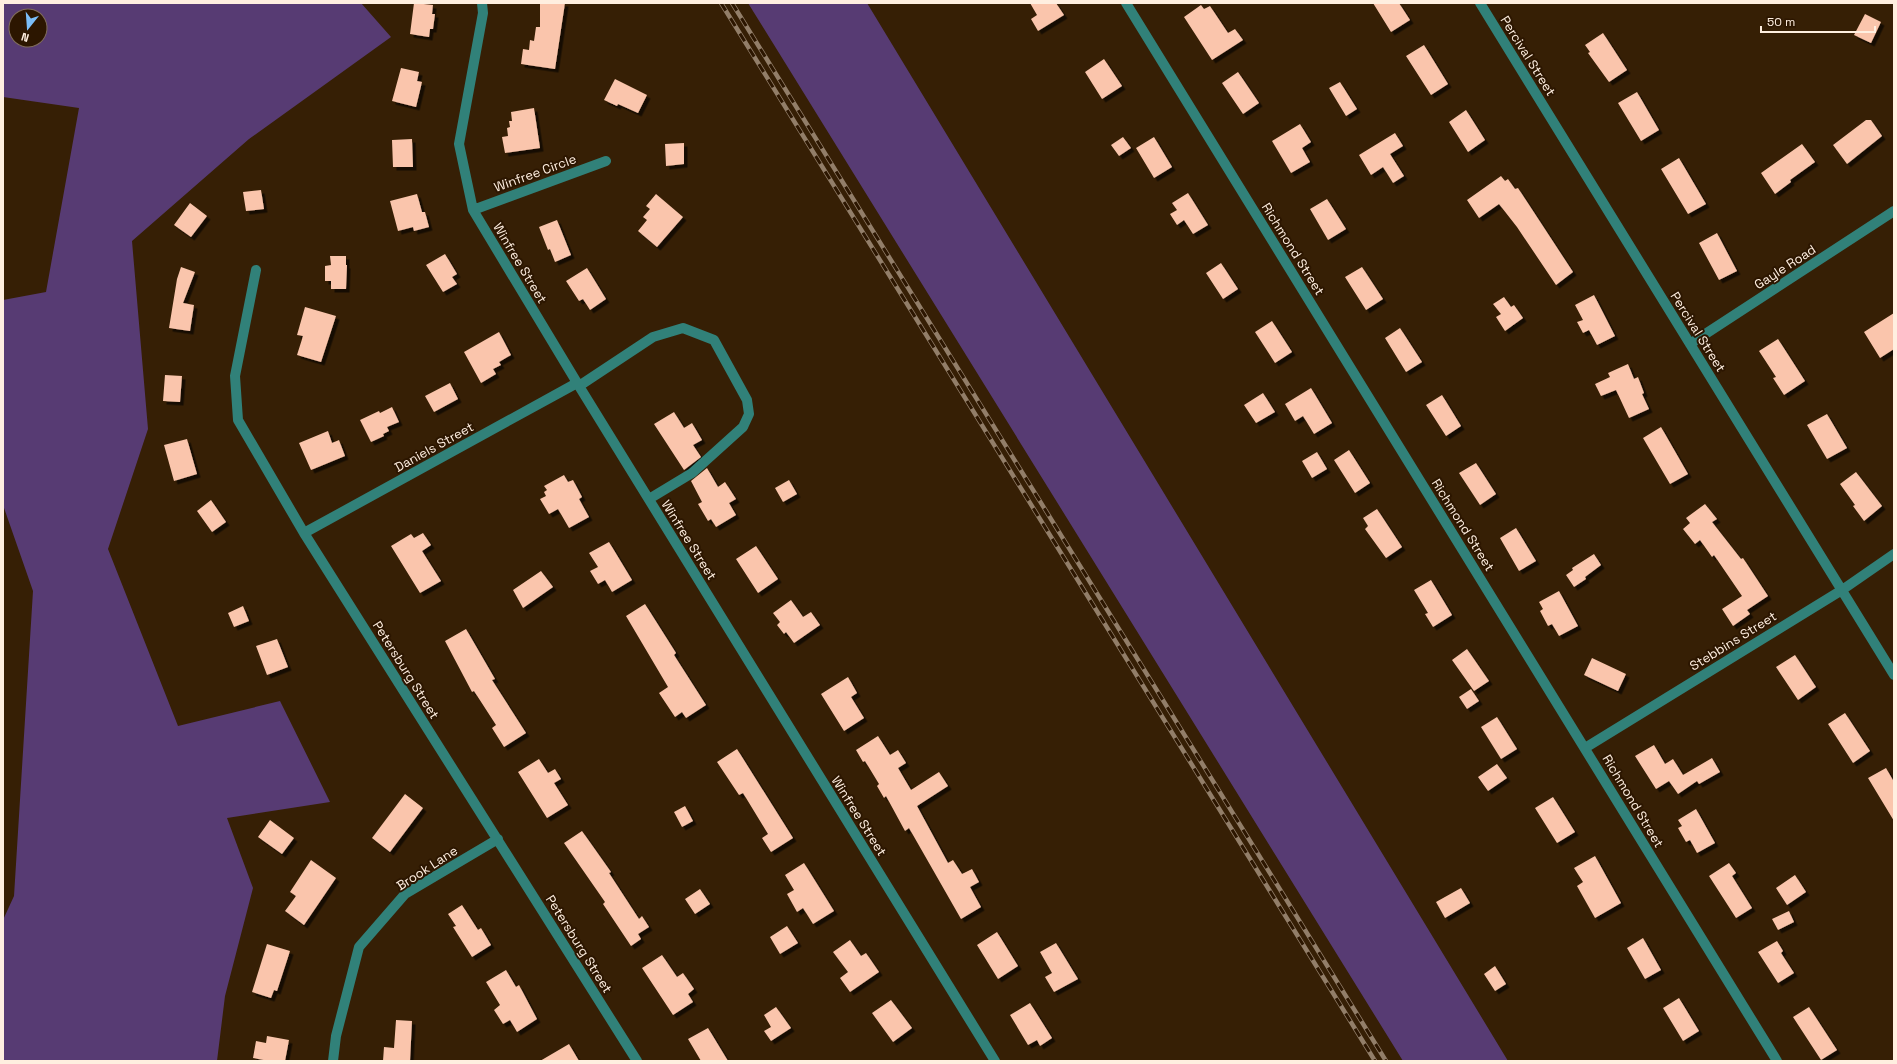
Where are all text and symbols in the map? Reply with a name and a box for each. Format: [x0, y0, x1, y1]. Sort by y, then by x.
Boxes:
north arrow [8, 8, 48, 48]
scale bar [1761, 8, 1875, 34]
street label: Percival Street [1497, 13, 1559, 99]
text: 50 m [1767, 14, 1795, 30]
text: N [20, 30, 31, 45]
street label: Winfree Circle [492, 150, 578, 196]
street label: Richmond Street [1258, 200, 1328, 298]
street label: Winfree Street [489, 220, 551, 306]
street label: Gayle Road [1751, 241, 1819, 293]
street label: Percival Street [1667, 289, 1729, 375]
street label: Daniels Street [391, 418, 477, 476]
street label: Richmond Street [1428, 476, 1498, 574]
street label: Winfree Street [658, 497, 720, 583]
street label: Stebbins Street [1686, 607, 1780, 675]
street label: Petersburg Street [369, 618, 443, 722]
street label: Richmond Street [1598, 751, 1668, 851]
street label: Winfree Street [828, 773, 890, 859]
street label: Brook Lane [393, 842, 461, 894]
street label: Petersburg Street [542, 892, 616, 996]

